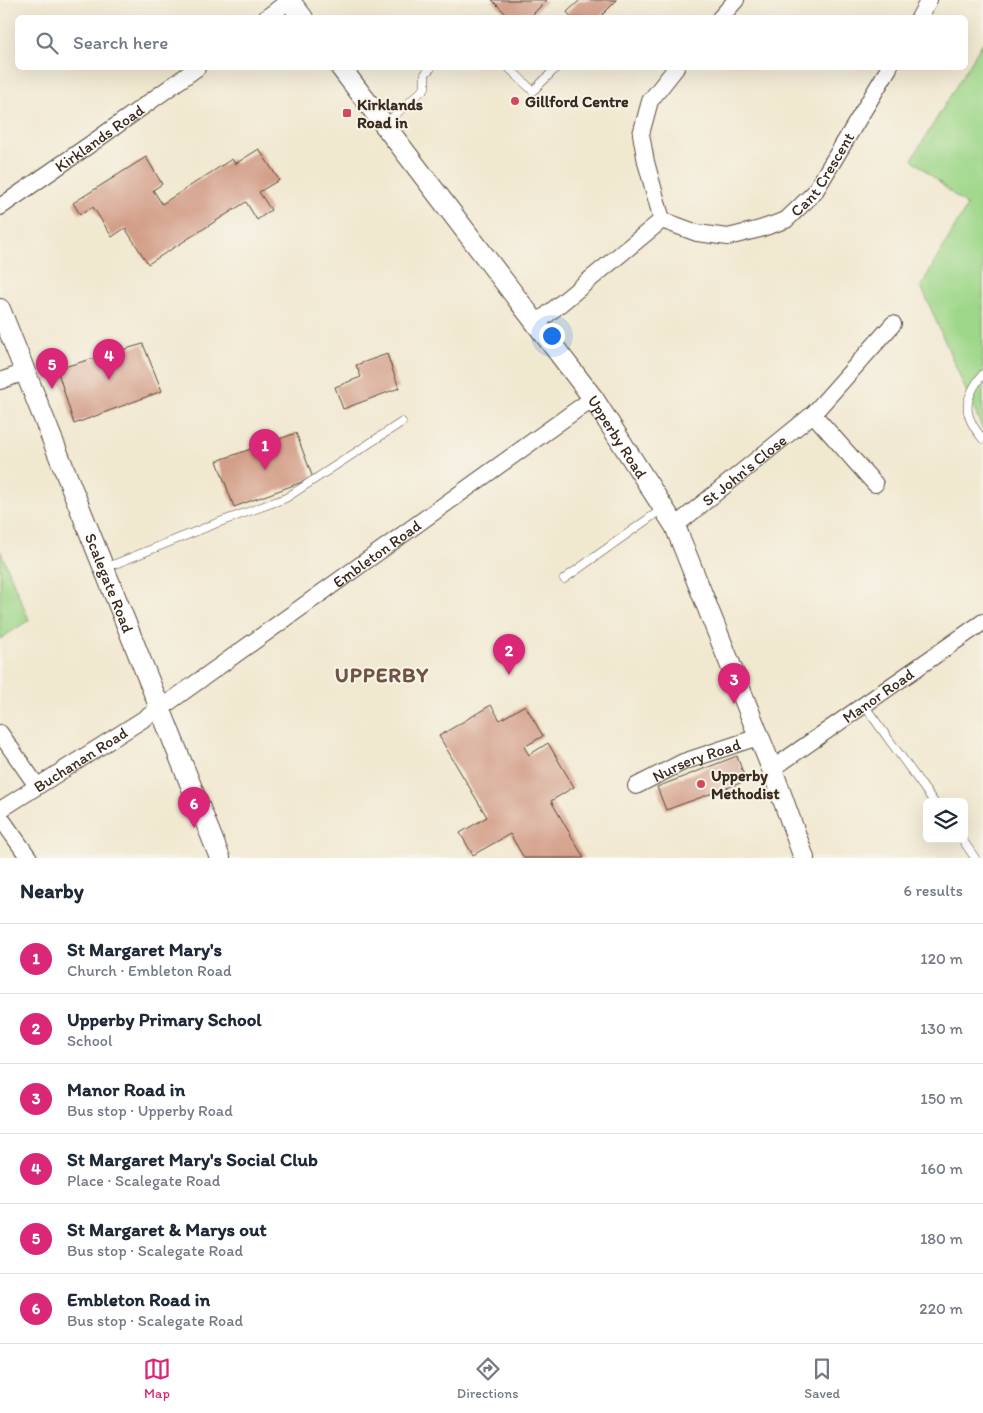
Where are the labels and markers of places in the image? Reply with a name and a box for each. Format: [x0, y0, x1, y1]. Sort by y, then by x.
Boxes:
place label: Gillford Centre [525, 92, 629, 111]
place label: Kirklands Road in [357, 95, 423, 132]
marker: Gillford Centre [509, 95, 521, 107]
marker: Kirklands Road in [341, 107, 353, 119]
pin: 4 [93, 339, 125, 380]
pin: 5 [36, 348, 68, 389]
pin: 1 [249, 429, 281, 470]
pin: 2 [493, 634, 525, 675]
pin: 3 [718, 663, 750, 704]
place label: Upperby Methodist [711, 766, 779, 803]
marker: Upperby Methodist [695, 778, 707, 790]
pin: 6 [178, 787, 210, 828]

